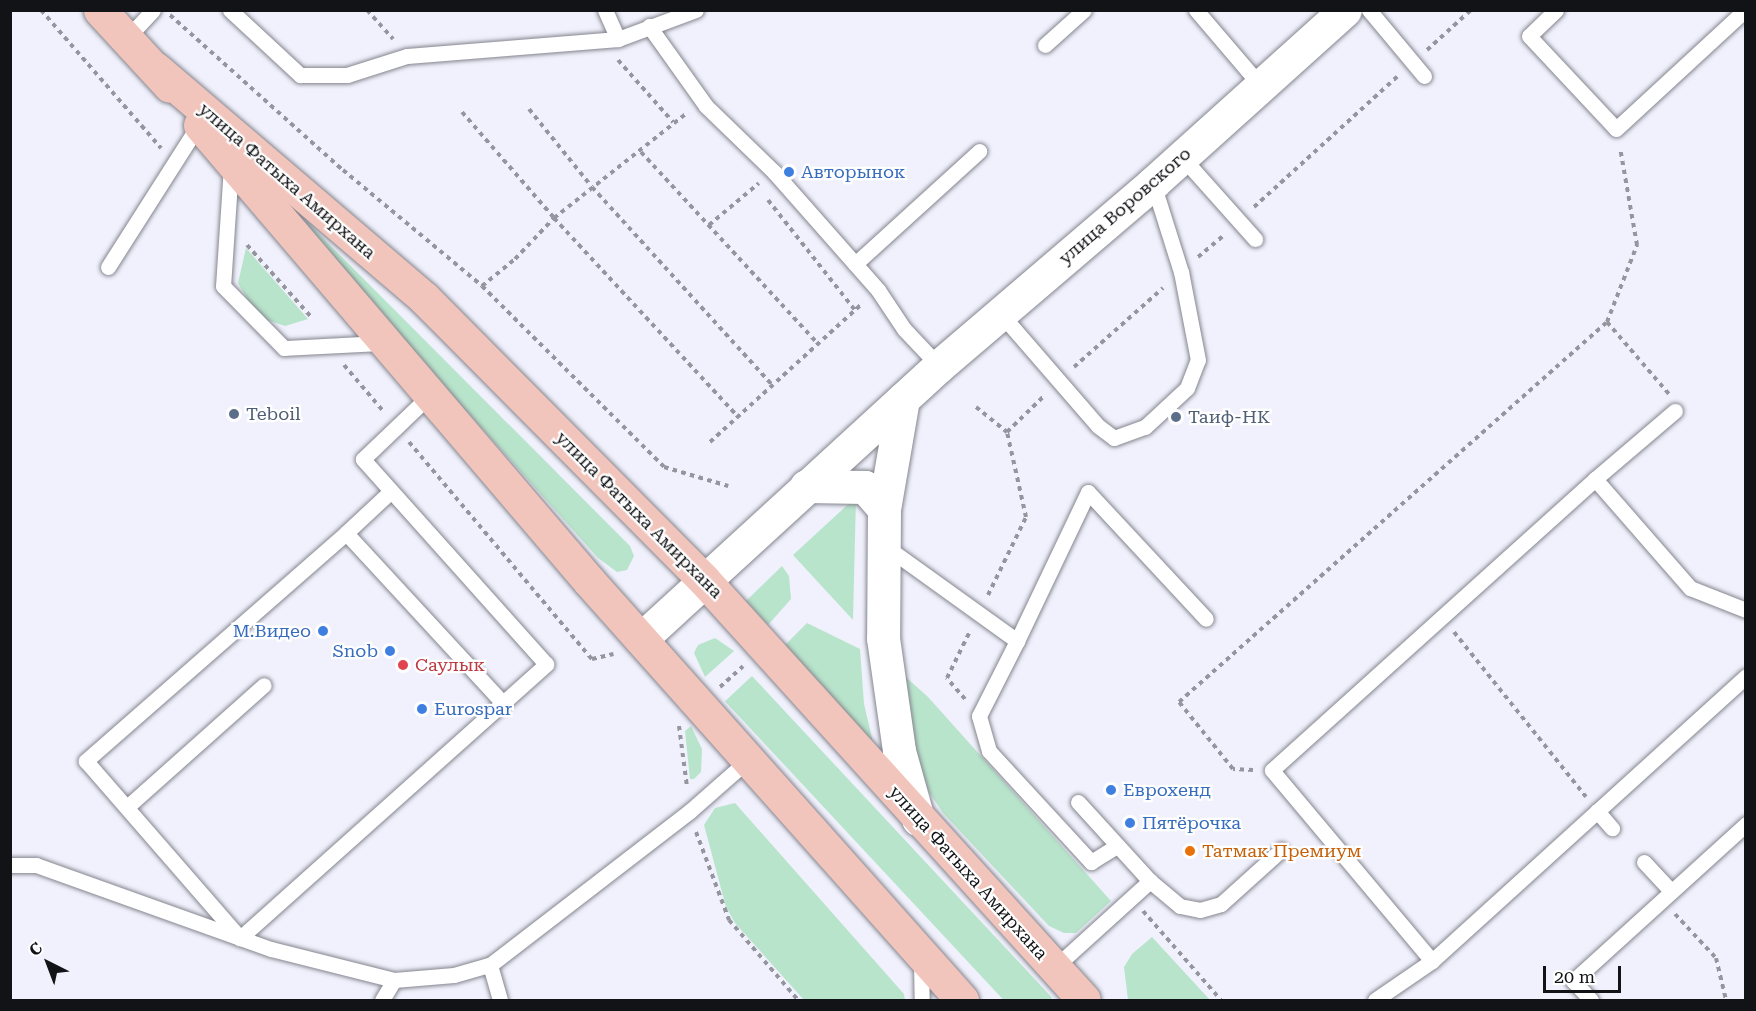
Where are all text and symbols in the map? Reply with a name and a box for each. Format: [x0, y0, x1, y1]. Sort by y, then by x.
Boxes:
street label: улица Фатыха Амирхана [194, 98, 380, 264]
street label: улица Воровского [1055, 143, 1195, 269]
place label: Авторынок [801, 161, 906, 183]
marker: Авторынок [782, 165, 796, 179]
place label: Teboil [246, 403, 301, 425]
place label: Таиф-НК [1188, 406, 1270, 428]
marker: Teboil [227, 407, 241, 421]
marker: Таиф-НК [1169, 410, 1183, 424]
street label: улица Фатыха Амирхана [551, 427, 727, 603]
place label: М.Видео [233, 620, 311, 642]
marker: М.Видео [316, 624, 330, 638]
place label: Snob [333, 640, 378, 662]
marker: Snob [383, 644, 397, 658]
place label: Саулык [415, 654, 485, 676]
marker: Саулык [396, 658, 410, 672]
place label: Eurospar [434, 698, 512, 720]
marker: Eurospar [415, 702, 429, 716]
place label: Еврохенд [1123, 779, 1211, 801]
street label: улица Фатыха Амирхана [884, 781, 1052, 965]
marker: Еврохенд [1104, 783, 1118, 797]
place label: Пятёрочка [1142, 812, 1241, 834]
marker: Пятёрочка [1123, 816, 1137, 830]
place label: Татмак Премиум [1202, 840, 1361, 862]
marker: Татмак Премиум [1183, 844, 1197, 858]
north arrow [18, 933, 78, 993]
text: С [25, 938, 46, 960]
scale bar [1546, 954, 1624, 992]
text: 20 m [1554, 966, 1595, 987]

